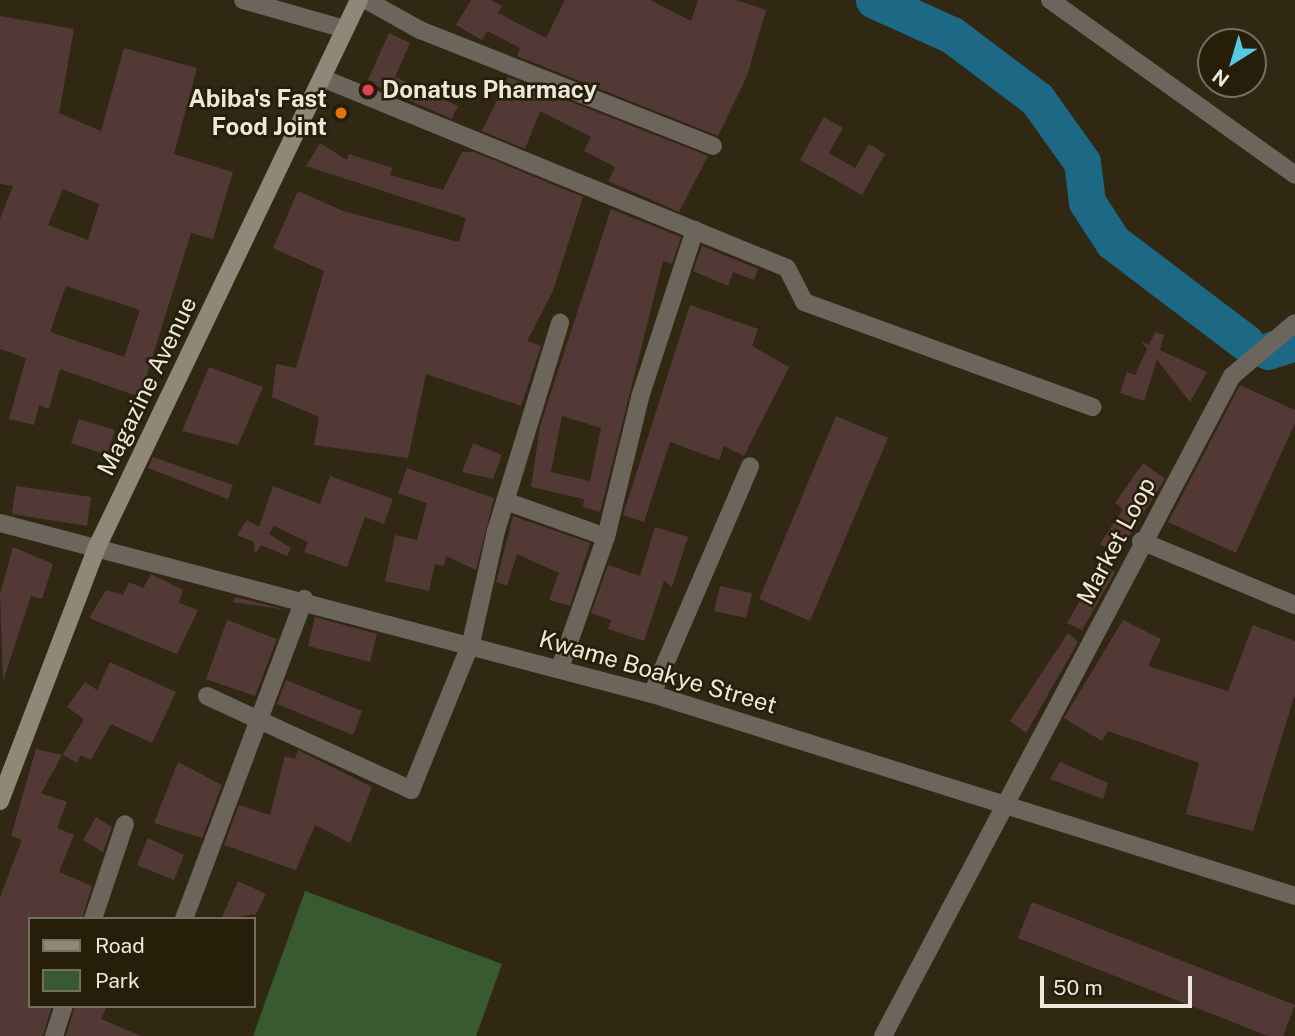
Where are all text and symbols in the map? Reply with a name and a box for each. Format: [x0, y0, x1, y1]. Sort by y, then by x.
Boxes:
north arrow [1197, 28, 1267, 98]
text: N [1208, 65, 1233, 91]
place label: Donatus Pharmacy [382, 76, 597, 104]
marker: Donatus Pharmacy [360, 82, 376, 98]
place label: Abiba's Fast Food Joint [188, 85, 327, 141]
marker: Abiba's Fast Food Joint [333, 105, 349, 121]
street label: Magazine Avenue [91, 292, 203, 480]
street label: Market Loop [1070, 473, 1162, 609]
street label: Kwame Boakye Street [536, 624, 780, 720]
legend [28, 917, 256, 1008]
text: Road [95, 933, 145, 958]
scale bar [1043, 962, 1195, 1006]
text: Park [95, 968, 140, 993]
text: 50 m [1053, 975, 1103, 1000]

